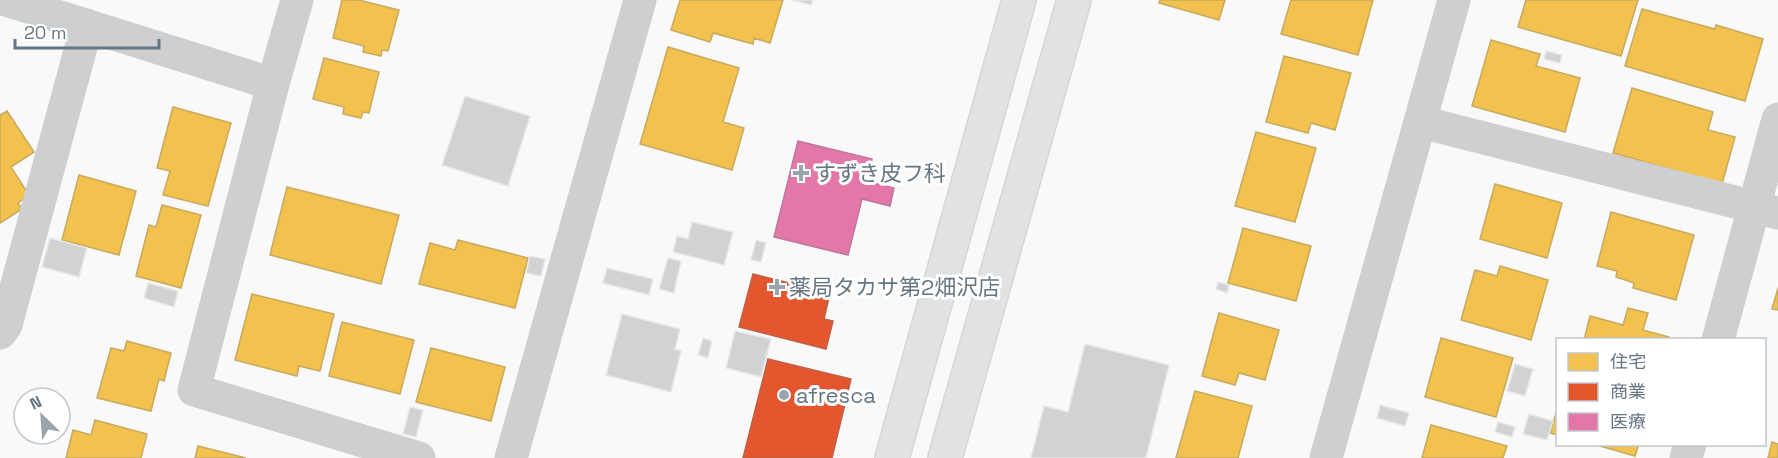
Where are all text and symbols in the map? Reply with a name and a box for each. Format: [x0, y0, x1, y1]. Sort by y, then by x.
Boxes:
scale bar [15, 12, 159, 50]
text: 20 m [24, 21, 67, 44]
place label: すずき皮フ科 [814, 159, 946, 187]
marker: すずき皮フ科 [792, 164, 810, 182]
place label: 薬局タカサ第2畑沢店 [789, 273, 1000, 301]
marker: 薬局タカサ第2畑沢店 [770, 280, 784, 294]
legend [1556, 338, 1766, 446]
text: 住宅 [1610, 350, 1646, 373]
text: 商業 [1610, 380, 1646, 403]
place label: afresca [796, 381, 876, 409]
north arrow [12, 386, 72, 446]
marker: afresca [777, 388, 791, 402]
text: N [27, 391, 45, 415]
text: 医療 [1610, 410, 1646, 433]

